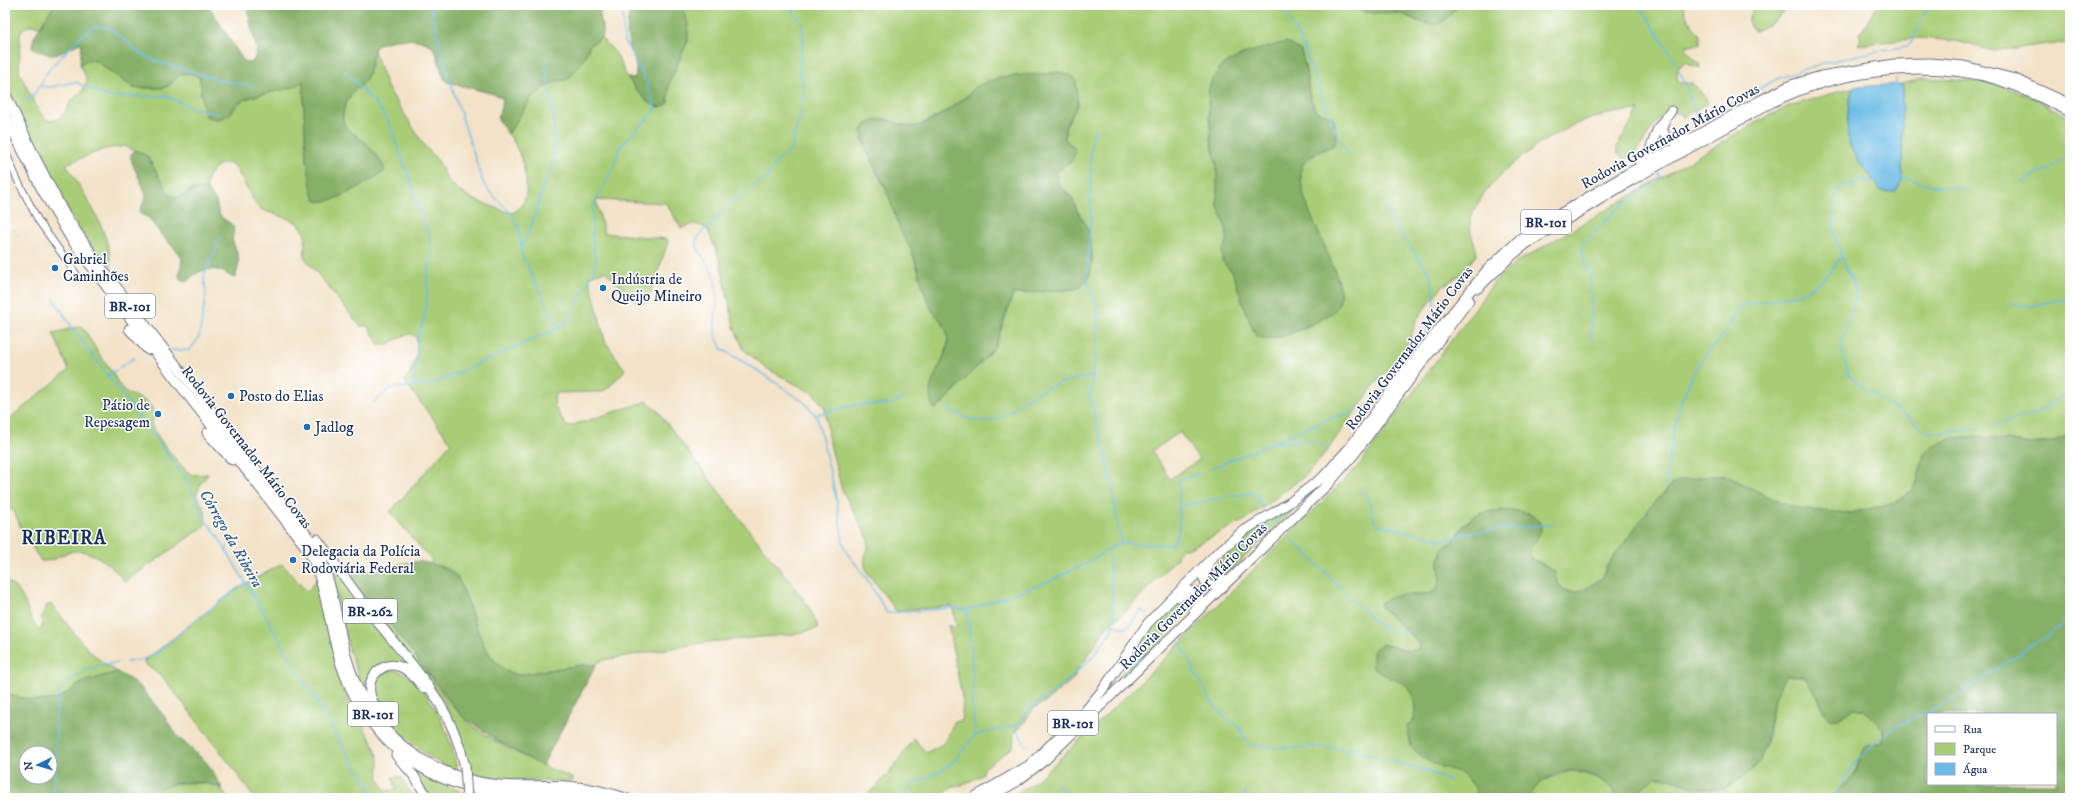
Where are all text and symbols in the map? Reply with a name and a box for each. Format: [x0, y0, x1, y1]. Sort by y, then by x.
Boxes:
street label: Rodovia Governador Mário Covas [1578, 79, 1763, 194]
road number: BR-101 [1521, 210, 1571, 234]
place label: Gabriel Caminhões [63, 250, 129, 286]
street label: Rodovia Governador Mário Covas [1341, 262, 1478, 434]
marker: Gabriel Caminhões [50, 263, 60, 273]
place label: Indústria de Queijo Mineiro [611, 270, 702, 306]
marker: Indústria de Queijo Mineiro [598, 283, 608, 293]
road number: BR-101 [105, 294, 155, 318]
street label: Rodovia Governador Mário Covas [177, 362, 316, 532]
place label: Posto do Elias [239, 387, 323, 406]
marker: Posto do Elias [226, 391, 236, 401]
place label: Pátio de Repesagem [84, 396, 150, 432]
marker: Pátio de Repesagem [153, 409, 163, 419]
place label: Jadlog [313, 418, 354, 437]
marker: Jadlog [302, 422, 312, 432]
water label: Córrego da Ribeira [195, 486, 267, 591]
street label: Rodovia Governador Mário Covas [1115, 518, 1271, 674]
district label: RIBEIRA [21, 527, 107, 550]
place label: Delegacia da Polícia Rodoviária Federal [301, 542, 421, 578]
marker: Delegacia da Polícia Rodoviária Federal [288, 555, 298, 565]
road number: BR-262 [343, 599, 397, 623]
road number: BR-101 [348, 702, 398, 726]
road number: BR-101 [1048, 711, 1098, 735]
legend [1927, 713, 2057, 785]
text: Rua [1963, 722, 1983, 737]
text: Parque [1963, 742, 1996, 757]
north arrow [18, 745, 58, 785]
text: N [22, 761, 36, 771]
text: Água [1963, 762, 1988, 777]

